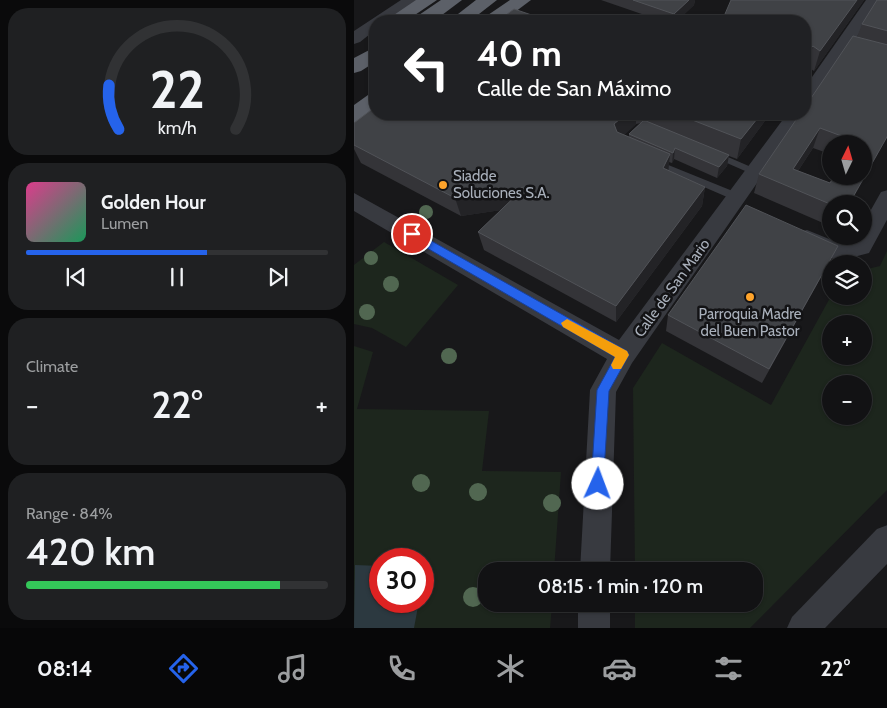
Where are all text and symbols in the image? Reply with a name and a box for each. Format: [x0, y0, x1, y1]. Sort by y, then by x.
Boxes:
text: 40 m [477, 32, 562, 75]
icon: left [394, 35, 459, 100]
text: 22 [149, 58, 205, 121]
text: Calle de San Máximo [477, 75, 671, 102]
text: km/h [157, 117, 197, 138]
north arrow [822, 135, 872, 185]
map controls [822, 135, 872, 425]
place label: Siadde Soluciones S.A. [453, 167, 550, 202]
marker: Siadde Soluciones S.A. [437, 179, 449, 191]
text: Golden Hour [101, 191, 206, 214]
button: search [822, 195, 872, 245]
pin [391, 213, 433, 255]
text: Lumen [101, 214, 148, 233]
icon: arrive [398, 220, 426, 248]
street label: Calle de San Mario [630, 235, 714, 341]
button: layers [822, 255, 872, 305]
icon: previous [62, 263, 90, 291]
icon: pause [163, 263, 191, 291]
icon: next [264, 263, 292, 291]
marker: Parroquia Madre del Buen Pastor [744, 291, 756, 303]
place label: Parroquia Madre del Buen Pastor [699, 305, 802, 340]
button: + [822, 315, 872, 365]
text: Climate [26, 357, 78, 376]
button: − [822, 375, 872, 425]
text: 22° [151, 381, 203, 428]
text: − [26, 388, 38, 422]
text: + [316, 388, 328, 422]
position arrow [571, 457, 623, 509]
text: Range · 84% [26, 504, 113, 523]
text: 420 km [26, 528, 155, 575]
speed limit sign: 30 [369, 548, 434, 613]
text: 08:15 · 1 min · 120 m [538, 575, 703, 598]
icon: directions [166, 651, 201, 686]
icon: music [275, 651, 310, 686]
icon: phone [384, 651, 419, 686]
icon: climate [493, 651, 528, 686]
icon: car [602, 651, 637, 686]
icon: filters [711, 651, 746, 686]
text: 08:14 [37, 655, 92, 682]
text: 22° [820, 655, 850, 682]

